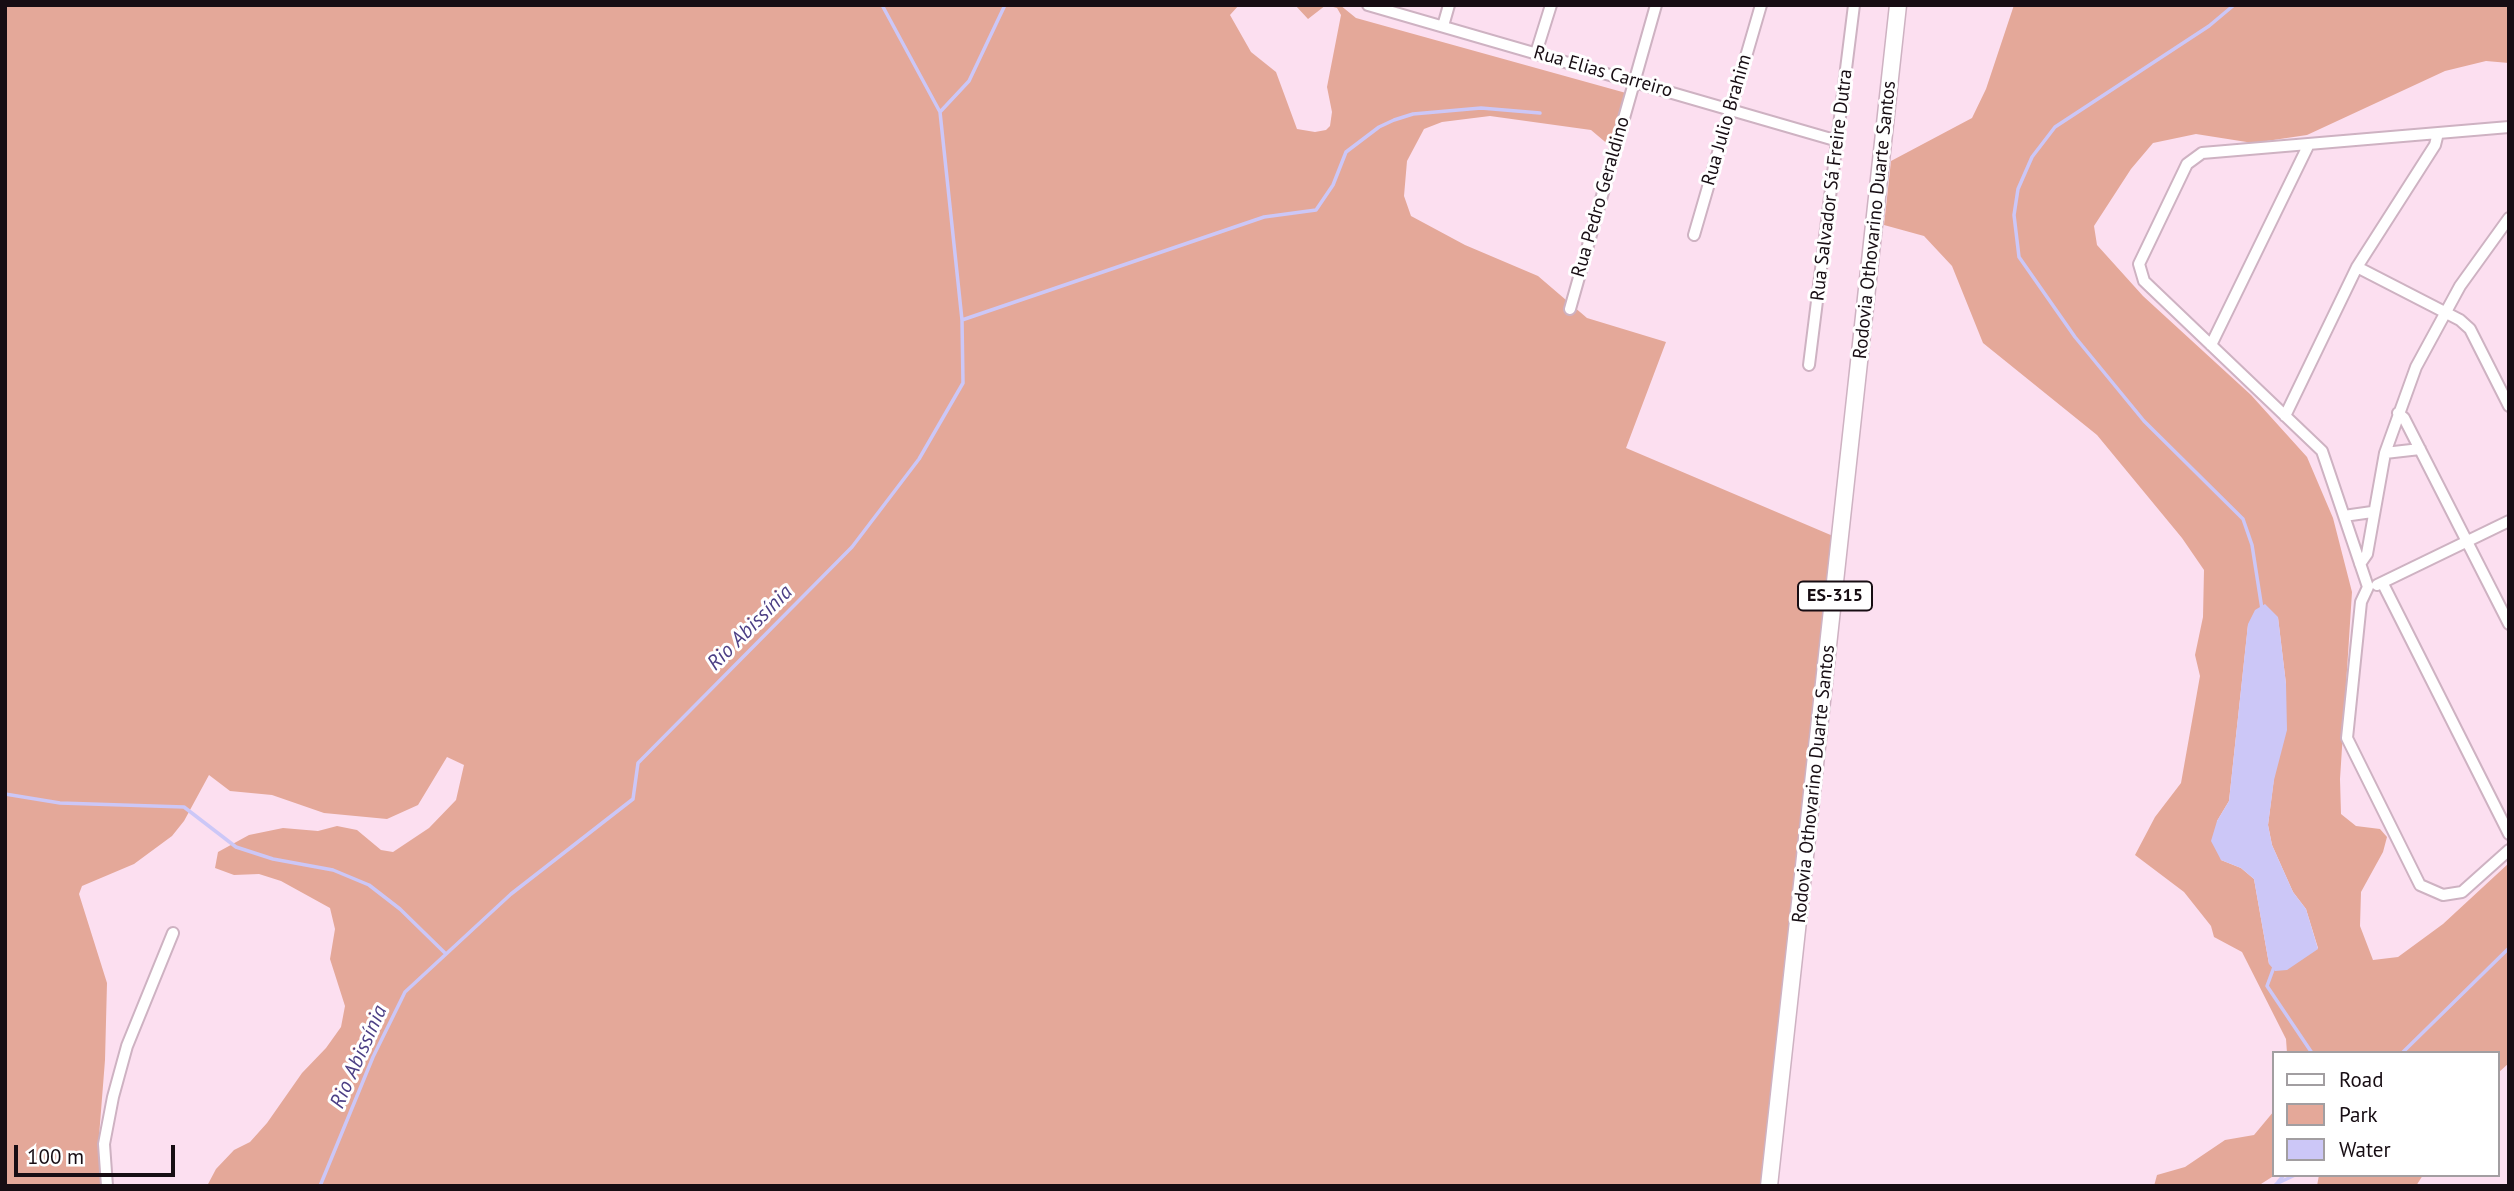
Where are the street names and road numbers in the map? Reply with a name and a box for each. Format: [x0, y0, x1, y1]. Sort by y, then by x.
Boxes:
street label: Rua Elias Carreiro [1531, 41, 1675, 103]
street label: Rua Julio Brahim [1697, 52, 1757, 188]
street label: Rua Salvador Sá Freire Dutra [1806, 68, 1858, 302]
street label: Rodovia Othovarino Duarte Santos [1849, 80, 1901, 360]
street label: Rua Pedro Geraldino [1567, 114, 1635, 280]
road number: ES-315 [1798, 582, 1872, 610]
street label: Rodovia Othovarino Duarte Santos [1788, 644, 1840, 924]

